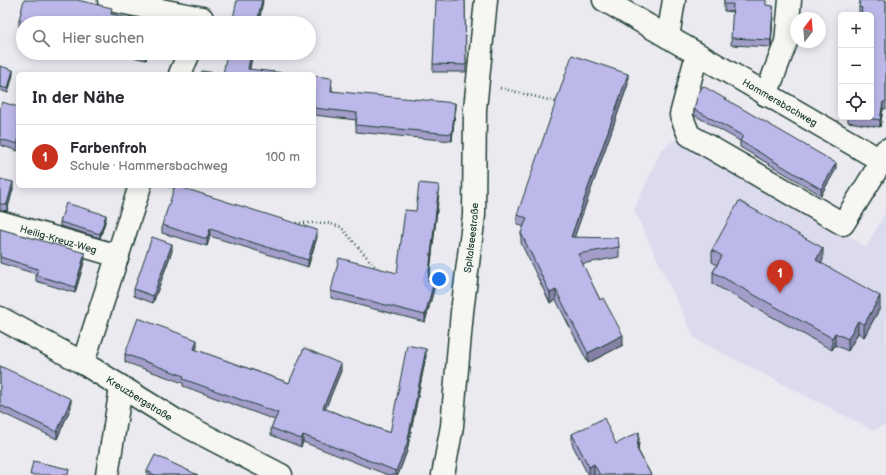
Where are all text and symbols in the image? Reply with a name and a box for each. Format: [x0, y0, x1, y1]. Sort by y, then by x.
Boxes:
north arrow [790, 12, 826, 48]
map controls [838, 12, 874, 120]
button: + [838, 12, 874, 48]
search box [16, 16, 316, 60]
icon: search [30, 27, 52, 49]
text: Hier suchen [62, 29, 144, 48]
button: − [838, 48, 874, 84]
street label: Hammersbachweg [740, 76, 819, 129]
button: locate [838, 84, 874, 120]
text: In der Nähe [32, 88, 125, 108]
text: Farbenfroh [70, 139, 147, 158]
text: 1 [42, 149, 48, 165]
text: 100 m [265, 149, 300, 165]
text: Schule · Hammersbachweg [70, 158, 228, 174]
street label: Spitalseestraße [462, 203, 481, 274]
street label: Heilig-Kreuz-Weg [19, 223, 98, 257]
pin: 1 [767, 260, 793, 293]
your location [429, 269, 449, 289]
street label: Kreuzbergstraße [104, 374, 174, 424]

